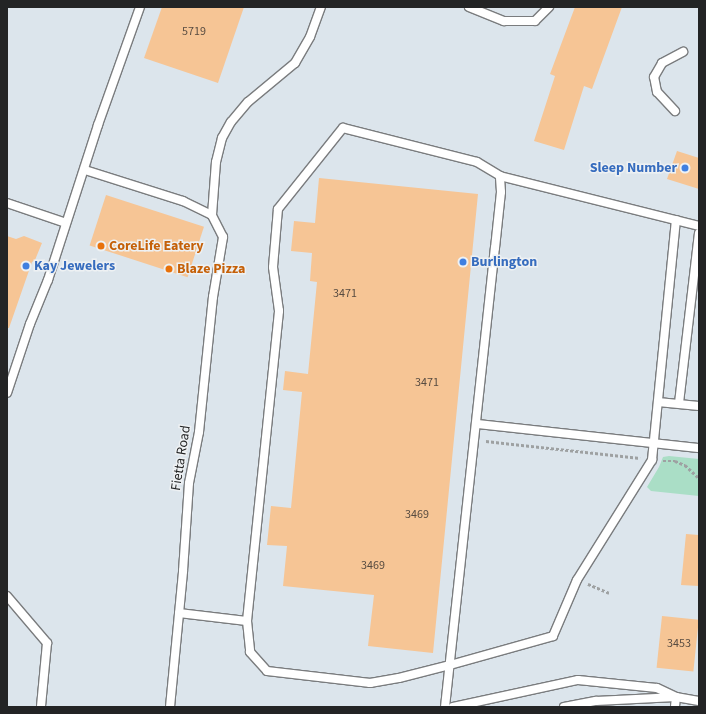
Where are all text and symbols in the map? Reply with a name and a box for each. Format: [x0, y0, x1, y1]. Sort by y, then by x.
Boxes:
house number: 5719 [182, 25, 206, 39]
place label: Sleep Number [590, 160, 677, 176]
marker: Sleep Number [680, 163, 690, 173]
place label: CoreLife Eatery [109, 238, 204, 254]
marker: CoreLife Eatery [96, 241, 106, 251]
place label: Burlington [471, 254, 537, 270]
marker: Burlington [458, 257, 468, 267]
place label: Kay Jewelers [34, 258, 115, 274]
marker: Kay Jewelers [21, 261, 31, 271]
place label: Blaze Pizza [177, 261, 245, 277]
marker: Blaze Pizza [164, 264, 174, 274]
house number: 3471 [333, 287, 357, 301]
house number: 3471 [415, 376, 439, 390]
street label: Fietta Road [168, 424, 194, 492]
house number: 3469 [405, 508, 429, 522]
house number: 3469 [361, 559, 385, 573]
house number: 3453 [667, 637, 691, 651]

